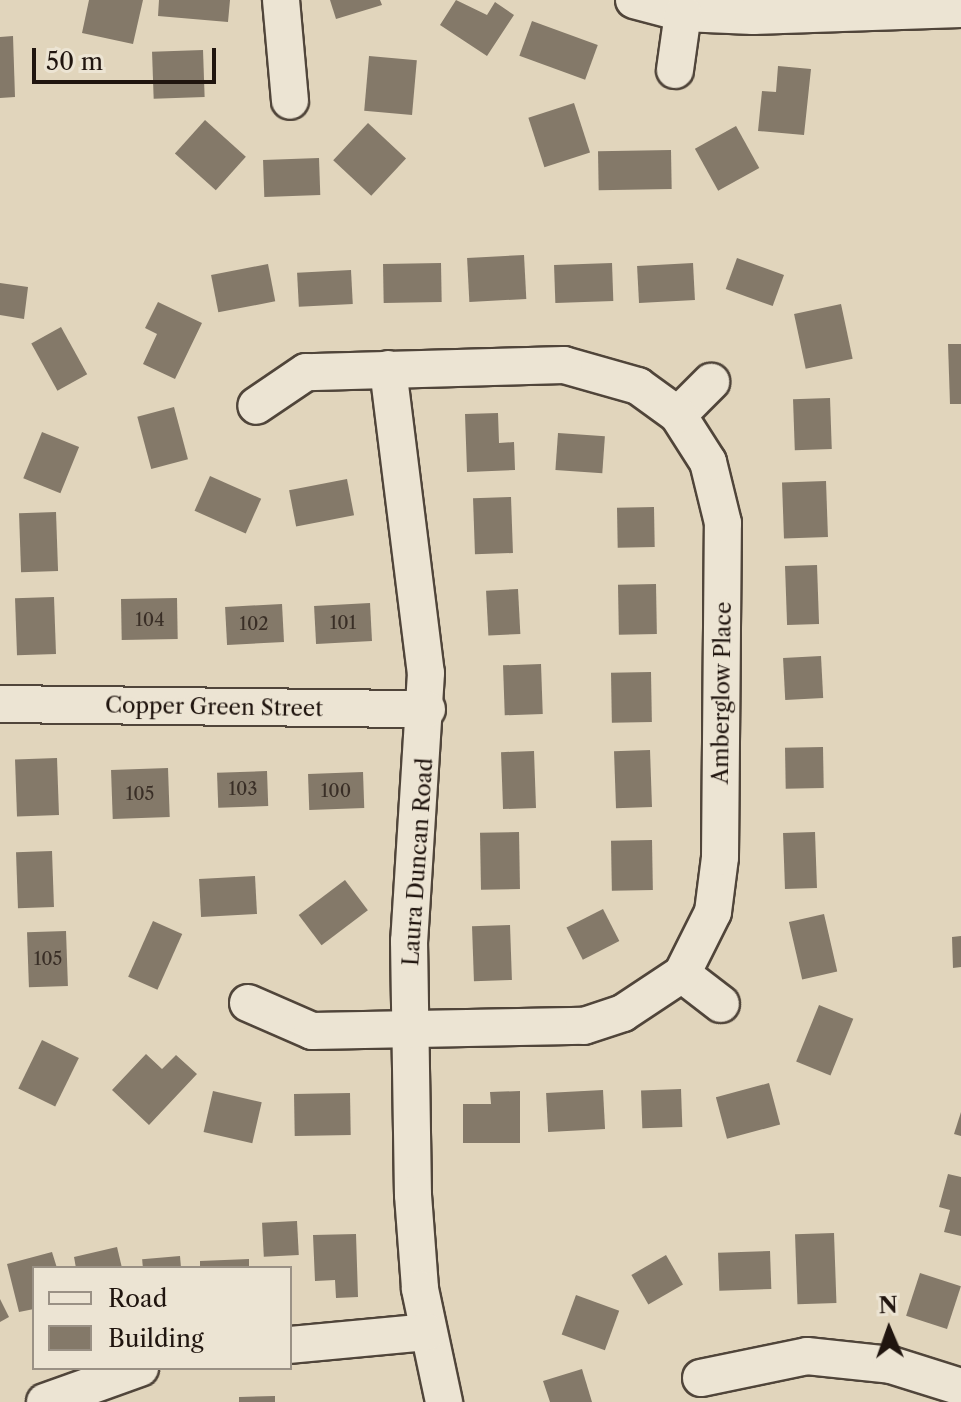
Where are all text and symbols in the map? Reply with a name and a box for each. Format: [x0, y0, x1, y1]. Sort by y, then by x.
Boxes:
scale bar [36, 32, 220, 82]
text: 50 m [46, 47, 103, 76]
street label: Amberglow Place [707, 601, 737, 785]
house number: 104 [135, 609, 165, 631]
house number: 101 [330, 612, 356, 634]
house number: 102 [239, 613, 269, 635]
street label: Copper Green Street [105, 692, 323, 722]
street label: Laura Duncan Road [398, 757, 438, 967]
house number: 103 [229, 778, 257, 800]
house number: 100 [321, 780, 351, 802]
house number: 105 [126, 783, 154, 805]
house number: 105 [34, 948, 62, 970]
legend [32, 1266, 292, 1370]
text: Road [108, 1284, 167, 1313]
north arrow [849, 1290, 929, 1370]
text: N [878, 1292, 898, 1319]
text: Building [108, 1324, 204, 1353]

